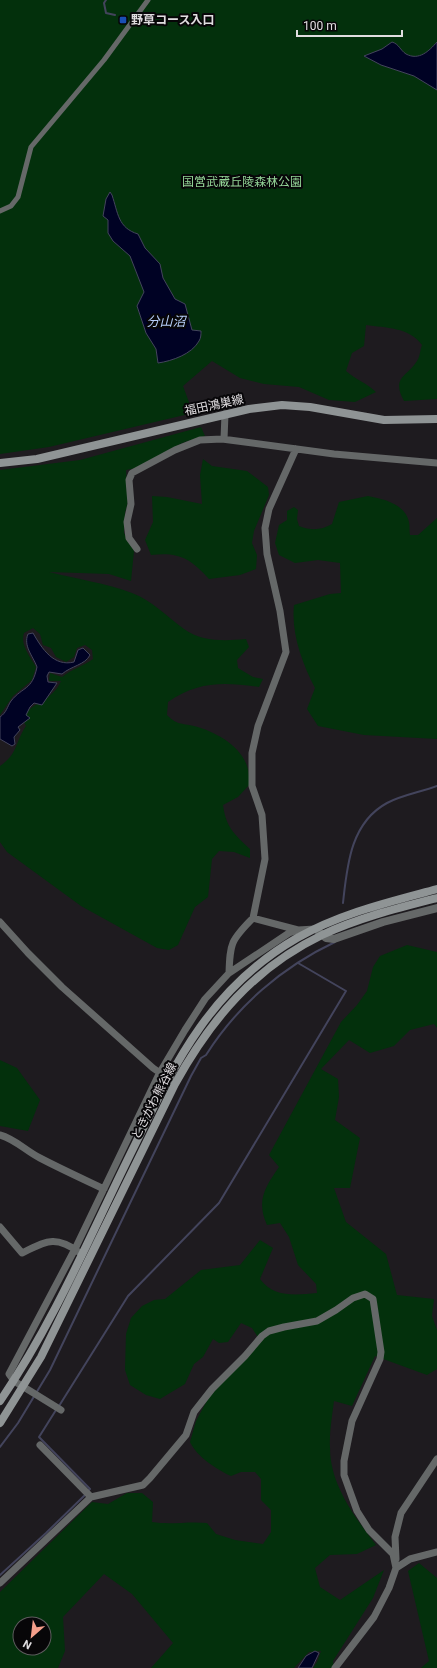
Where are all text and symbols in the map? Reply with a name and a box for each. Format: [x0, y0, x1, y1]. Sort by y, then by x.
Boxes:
scale bar [297, 12, 402, 38]
place label: 野草コース入口 [131, 13, 214, 27]
marker: 野草コース入口 [118, 15, 128, 25]
text: 100 m [303, 19, 337, 33]
park label: 国営武蔵丘陵森林公園 [182, 175, 302, 189]
water label: 分山沼 [146, 314, 187, 329]
street label: 福田鴻巣線 [183, 392, 245, 418]
street label: ときがわ熊谷線 [129, 1060, 179, 1142]
north arrow [12, 1616, 52, 1656]
text: N [21, 1637, 34, 1652]

